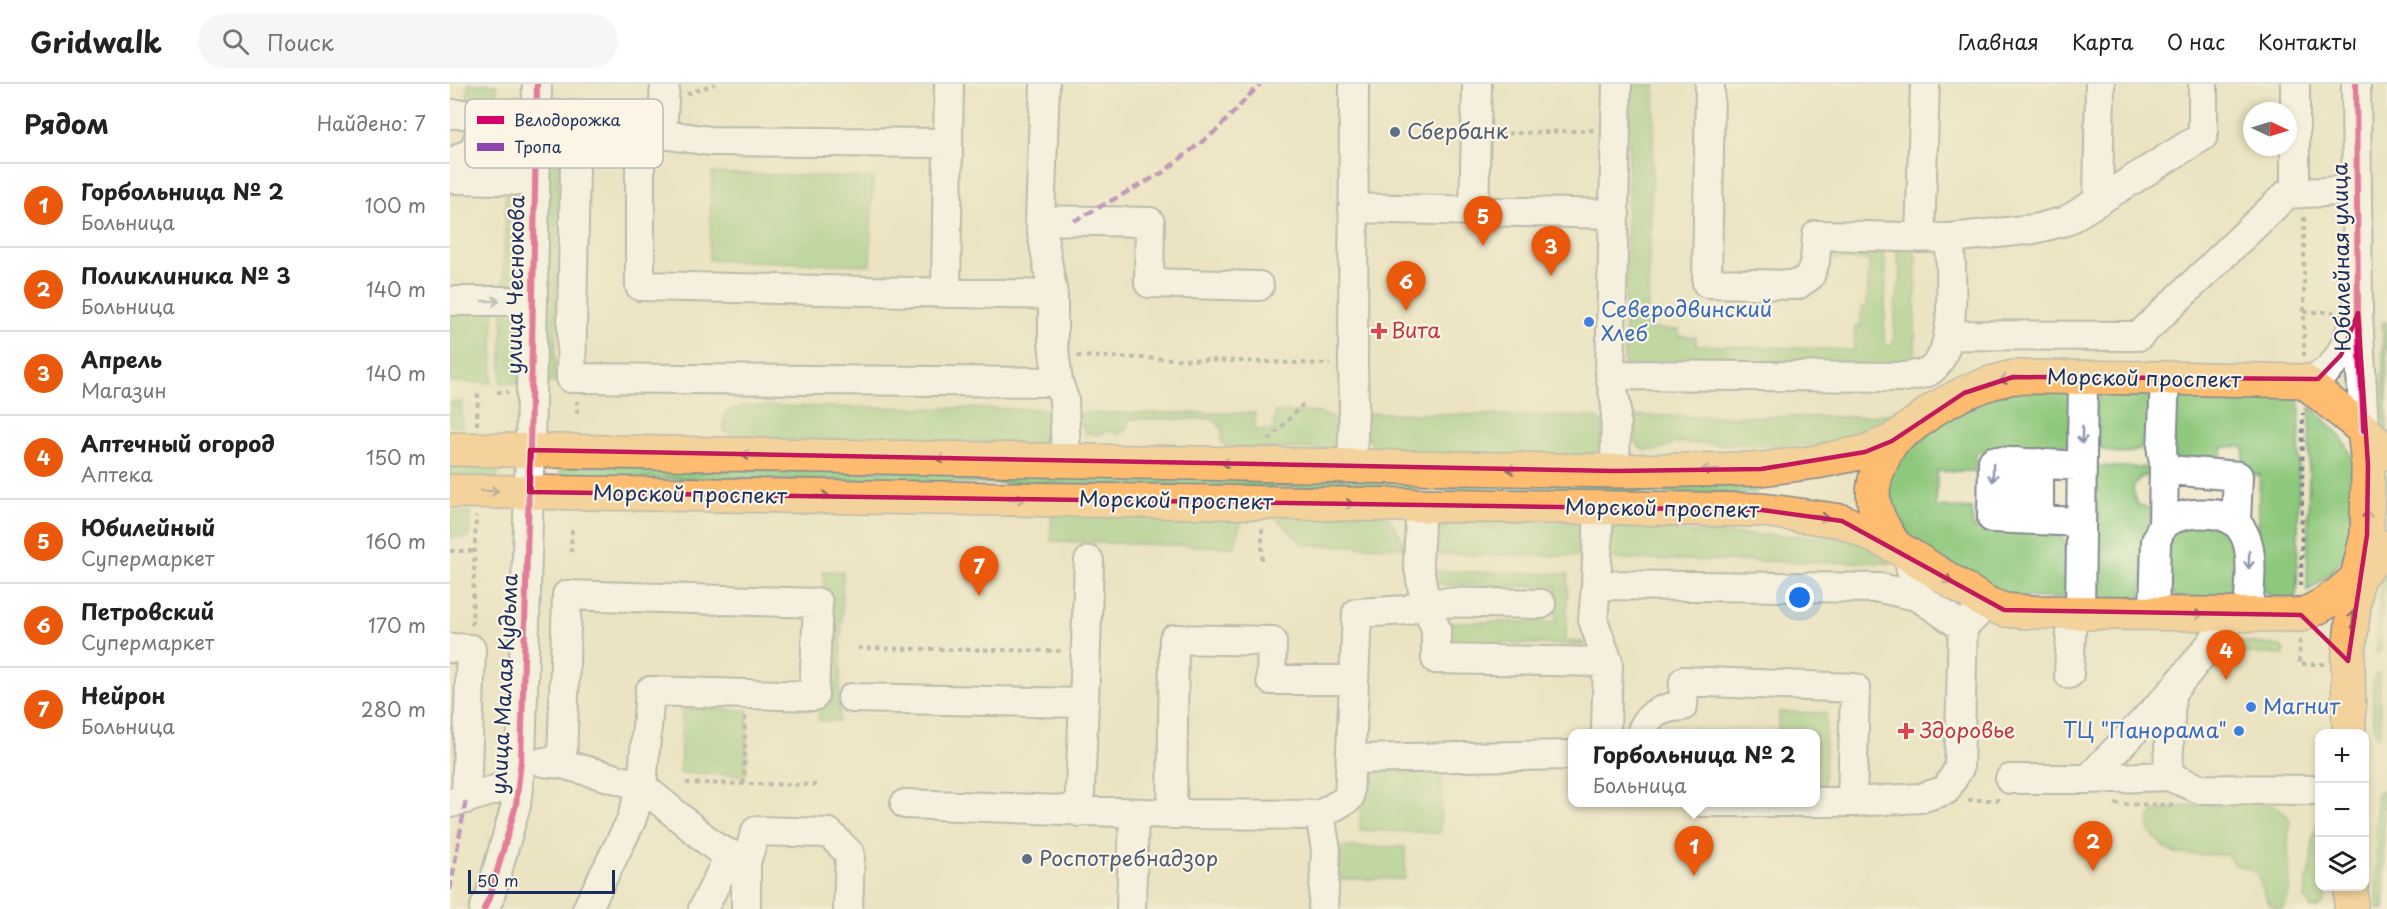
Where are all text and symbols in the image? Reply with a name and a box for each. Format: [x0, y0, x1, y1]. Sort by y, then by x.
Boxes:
search box [198, 14, 618, 68]
text: Gridwalk [30, 20, 162, 63]
icon: search [219, 25, 252, 58]
text: Поиск [267, 25, 334, 58]
text: Главная [1958, 25, 2039, 57]
text: Карта [2072, 25, 2134, 57]
text: О нас [2167, 25, 2225, 57]
text: Контакты [2258, 25, 2357, 57]
legend [465, 99, 663, 168]
north arrow [2243, 102, 2297, 156]
text: Рядом [24, 104, 109, 143]
text: Велодорожка [514, 107, 621, 131]
text: Найдено: 7 [317, 108, 426, 138]
place label: Сбербанк [1407, 114, 1509, 146]
marker: Сбербанк [1388, 125, 1402, 139]
text: Тропа [514, 134, 562, 158]
street label: Юбилейная улица [2322, 162, 2358, 352]
text: Горбольница № 2 [81, 174, 284, 207]
text: 1 [39, 190, 48, 220]
text: 100 m [365, 190, 426, 220]
street label: улица Чеснокова [496, 195, 532, 375]
pin: 5 [1464, 196, 1502, 246]
text: Больница [81, 207, 175, 237]
pin: 3 [1532, 226, 1570, 276]
text: Поликлиника № 3 [81, 258, 291, 291]
pin: 6 [1386, 262, 1426, 311]
text: 2 [36, 274, 51, 304]
text: 140 m [366, 274, 426, 304]
text: Больница [81, 291, 175, 321]
place label: Северодвинский Хлеб [1601, 292, 1772, 348]
one-way arrow [481, 295, 501, 307]
place label: Вита [1391, 313, 1441, 345]
marker: Северодвинский Хлеб [1582, 315, 1596, 329]
marker: Вита [1372, 324, 1386, 338]
text: Апрель [81, 342, 162, 375]
text: 3 [37, 358, 50, 388]
text: 140 m [366, 358, 426, 388]
street label: Морской проспект [2047, 359, 2242, 395]
one-way arrow [1998, 374, 2018, 385]
text: Магазин [81, 375, 167, 405]
one-way arrow [2076, 425, 2088, 445]
text: Аптечный огород [81, 426, 275, 459]
text: 4 [37, 442, 50, 472]
text: 150 m [366, 442, 426, 472]
one-way arrow [740, 449, 760, 460]
one-way arrow [935, 453, 955, 465]
one-way arrow [1221, 457, 1241, 469]
text: Аптека [81, 459, 153, 489]
one-way arrow [1506, 463, 1526, 474]
one-way arrow [1987, 463, 1999, 483]
one-way arrow [1701, 464, 1721, 476]
street label: Морской проспект [593, 475, 788, 511]
street label: Морской проспект [1079, 481, 1274, 517]
one-way arrow [479, 486, 499, 497]
street label: Морской проспект [1565, 489, 1760, 525]
one-way arrow [811, 491, 831, 502]
one-way arrow [1006, 493, 1026, 505]
one-way arrow [1334, 498, 1354, 510]
text: Юбилейный [81, 510, 215, 543]
one-way arrow [2361, 510, 2373, 530]
one-way arrow [1809, 512, 1829, 523]
text: 5 [37, 526, 50, 556]
text: 160 m [366, 526, 426, 556]
text: Супермаркет [81, 543, 214, 573]
pin: 7 [960, 546, 998, 596]
one-way arrow [2243, 549, 2255, 569]
street label: улица Малая Кудьма [481, 572, 525, 795]
one-way arrow [1935, 572, 1952, 584]
your location [1785, 583, 1814, 612]
text: Петровский [81, 594, 214, 627]
one-way arrow [2183, 609, 2203, 620]
one-way arrow [2347, 609, 2358, 629]
text: 6 [36, 610, 51, 640]
text: 170 m [368, 610, 426, 640]
text: Супермаркет [81, 627, 214, 657]
pin: 4 [2206, 630, 2246, 680]
text: Нейрон [81, 678, 166, 711]
place label: Магнит [2263, 689, 2340, 721]
text: 7 [38, 694, 49, 724]
text: 280 m [361, 694, 426, 724]
marker: Магнит [2244, 700, 2258, 714]
text: Больница [81, 711, 175, 741]
place label: Здоровье [1919, 713, 2015, 745]
place label: ТЦ "Панорама" [2063, 713, 2227, 745]
marker: Здоровье [1897, 722, 1915, 740]
marker: ТЦ "Панорама" [2232, 724, 2246, 738]
popup [1568, 729, 1820, 807]
map controls [2315, 729, 2369, 891]
button: + [2315, 729, 2369, 783]
text: Горбольница № 2 [1593, 737, 1795, 770]
text: Больница [1593, 770, 1687, 800]
button: − [2315, 783, 2369, 837]
pin: 2 [2074, 822, 2112, 871]
pin: 1 [1674, 826, 1714, 876]
button: layers [2315, 837, 2369, 891]
place label: Роспотребнадзор [1039, 841, 1218, 873]
marker: Роспотребнадзор [1020, 852, 1034, 866]
scale bar [468, 867, 615, 894]
text: 50 m [477, 868, 518, 892]

